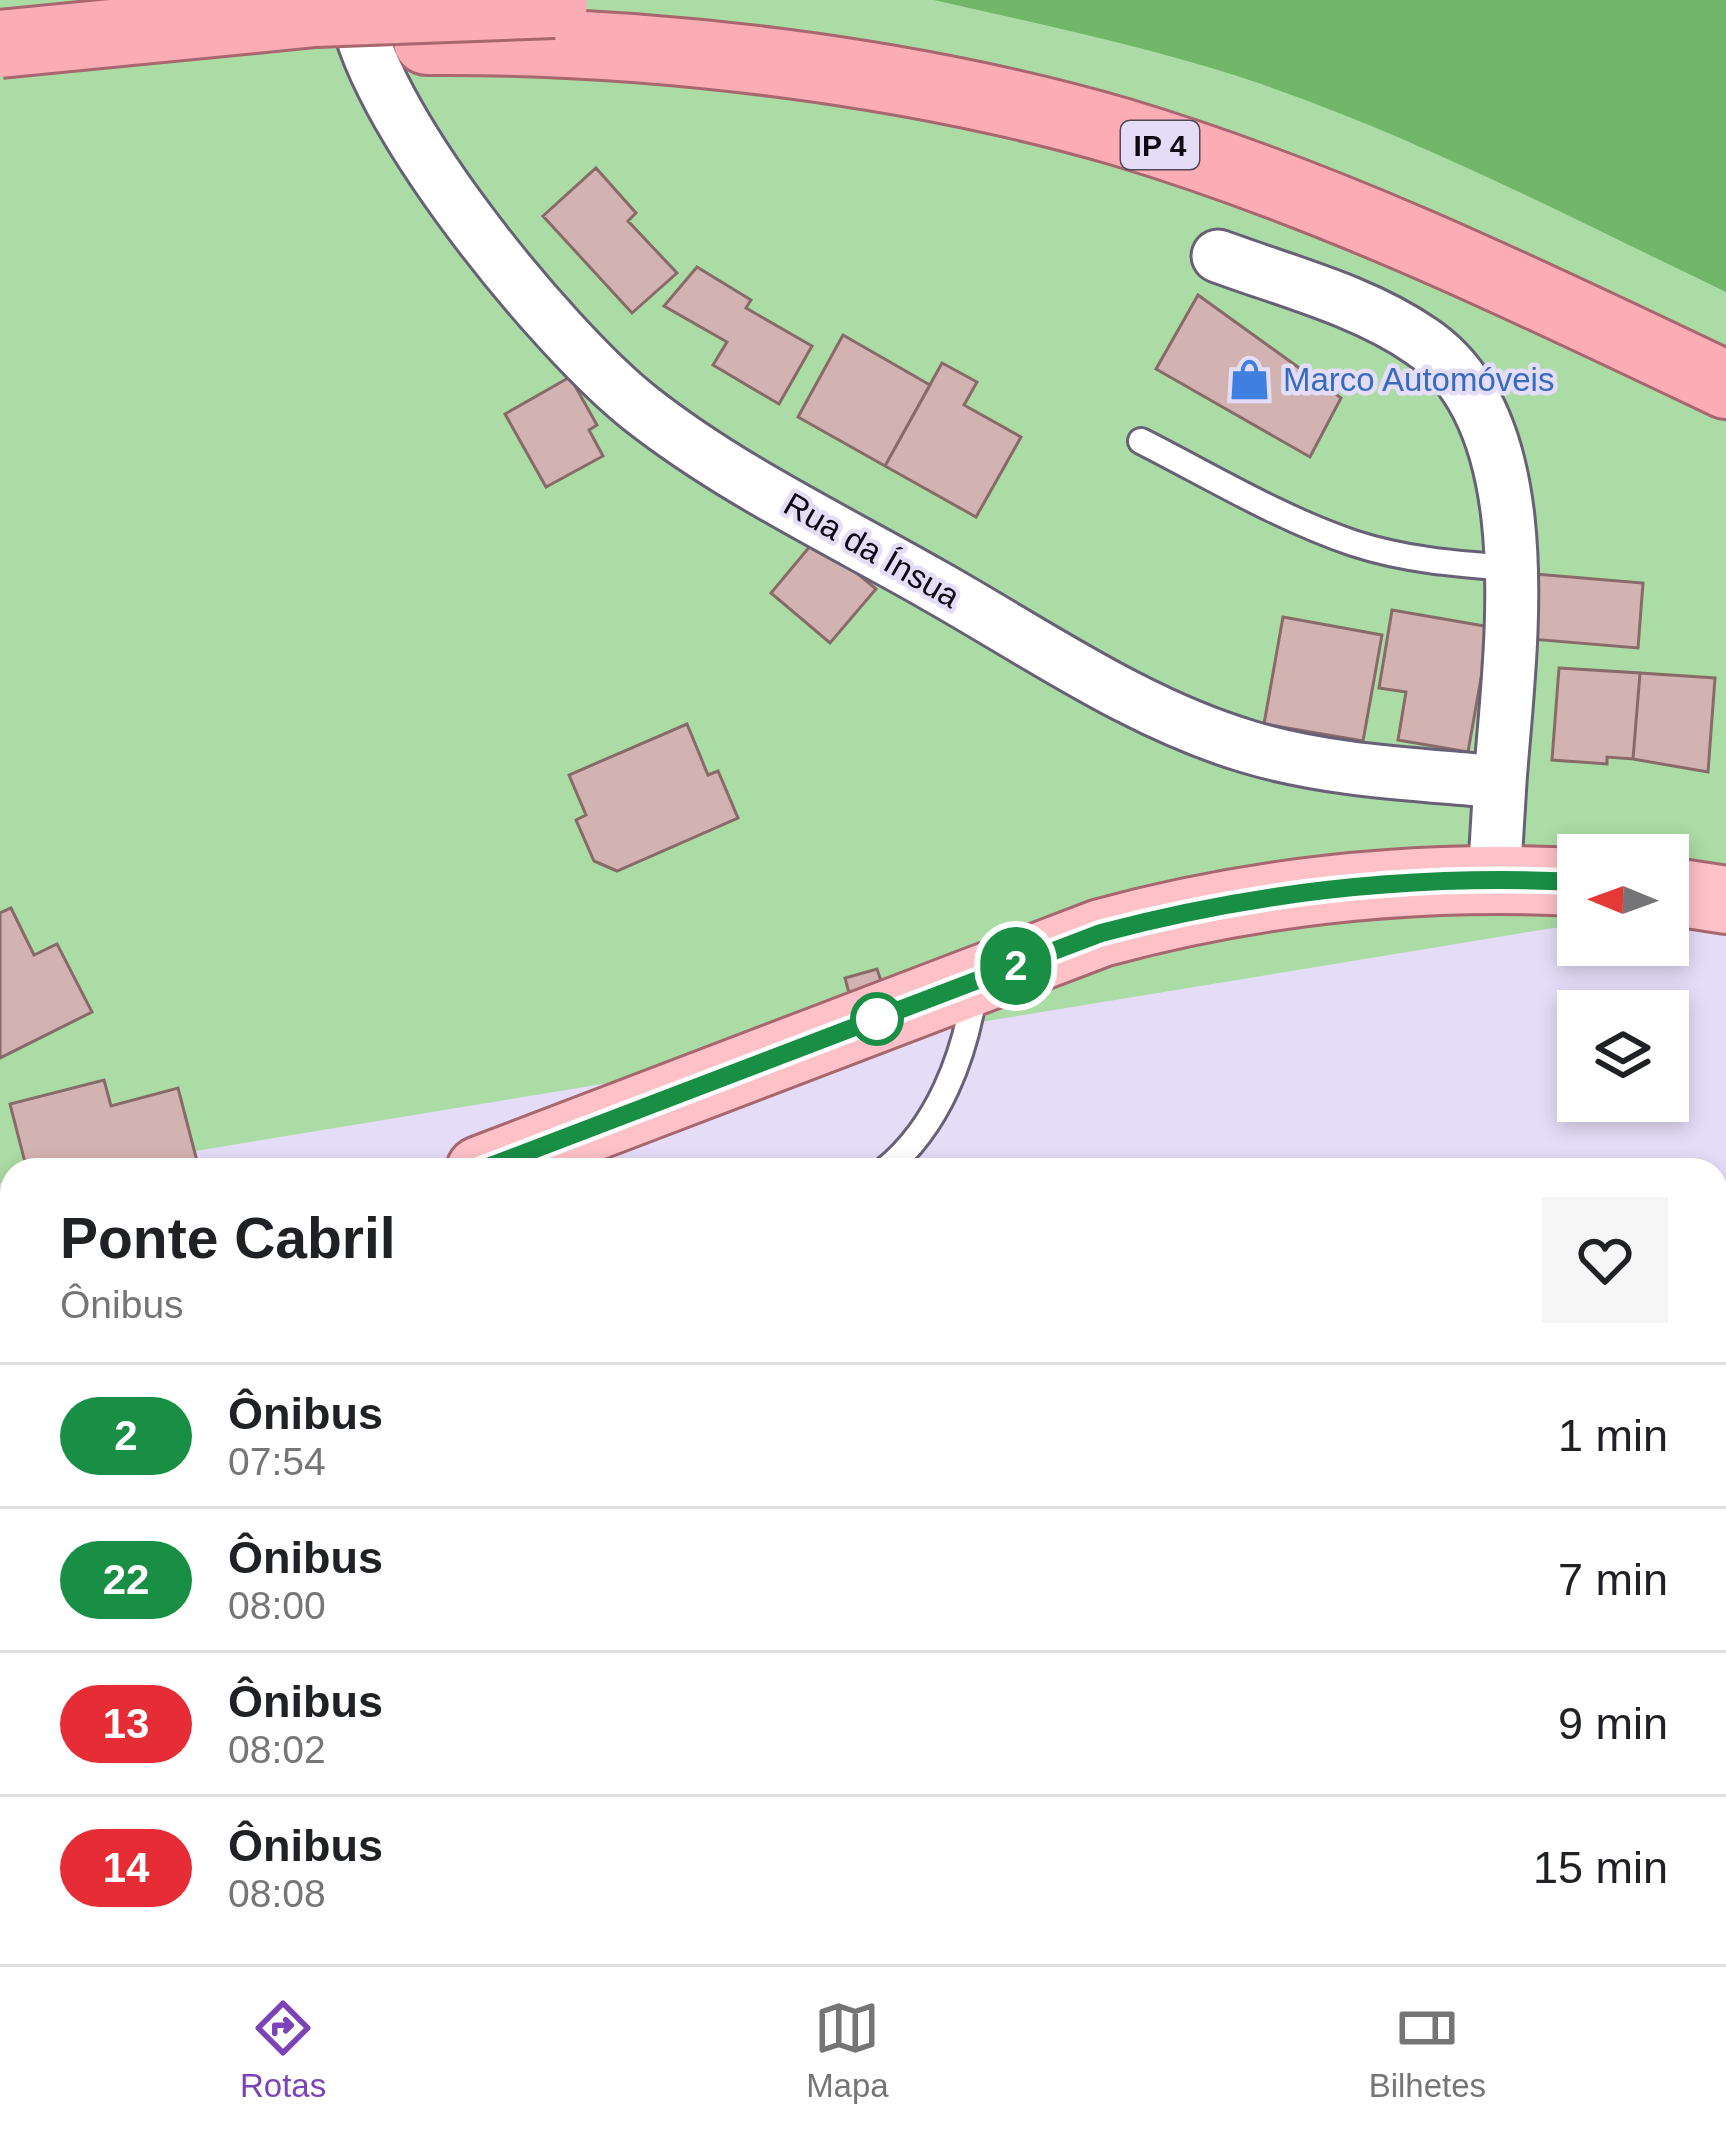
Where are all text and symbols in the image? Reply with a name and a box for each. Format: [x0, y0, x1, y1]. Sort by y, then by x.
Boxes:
road number: IP 4 [1121, 121, 1199, 169]
shop icon: Marco Automóveis [1226, 356, 1272, 402]
place label: Marco Automóveis [1283, 361, 1554, 398]
street label: Rua da Ínsua [778, 485, 967, 615]
north arrow [1557, 834, 1689, 966]
map controls [1557, 834, 1689, 1122]
line badge: 2 [977, 927, 1055, 1005]
text: 2 [1004, 942, 1028, 989]
button: layers [1557, 990, 1689, 1122]
unlabelled marker [852, 994, 902, 1044]
button: heart [1542, 1197, 1668, 1323]
text: Ponte Cabril [60, 1206, 396, 1270]
text: Ônibus [60, 1283, 184, 1326]
text: Ônibus [228, 1388, 383, 1439]
text: 1 min [1558, 1410, 1668, 1461]
text: 2 [114, 1412, 138, 1459]
text: 07:54 [228, 1440, 326, 1483]
text: Ônibus [228, 1532, 383, 1583]
text: 7 min [1558, 1554, 1668, 1605]
text: 22 [103, 1556, 149, 1603]
text: 08:00 [228, 1584, 326, 1627]
text: Ônibus [228, 1676, 383, 1727]
text: 9 min [1558, 1698, 1668, 1749]
text: 13 [103, 1700, 149, 1747]
text: 08:02 [228, 1728, 326, 1771]
text: Ônibus [228, 1820, 383, 1871]
text: 15 min [1533, 1842, 1668, 1893]
text: 14 [103, 1844, 149, 1891]
text: 08:08 [228, 1872, 326, 1915]
tab: Rotas [240, 1995, 326, 2105]
tab: Mapa [806, 1995, 889, 2105]
tab: Bilhetes [1369, 1995, 1486, 2105]

